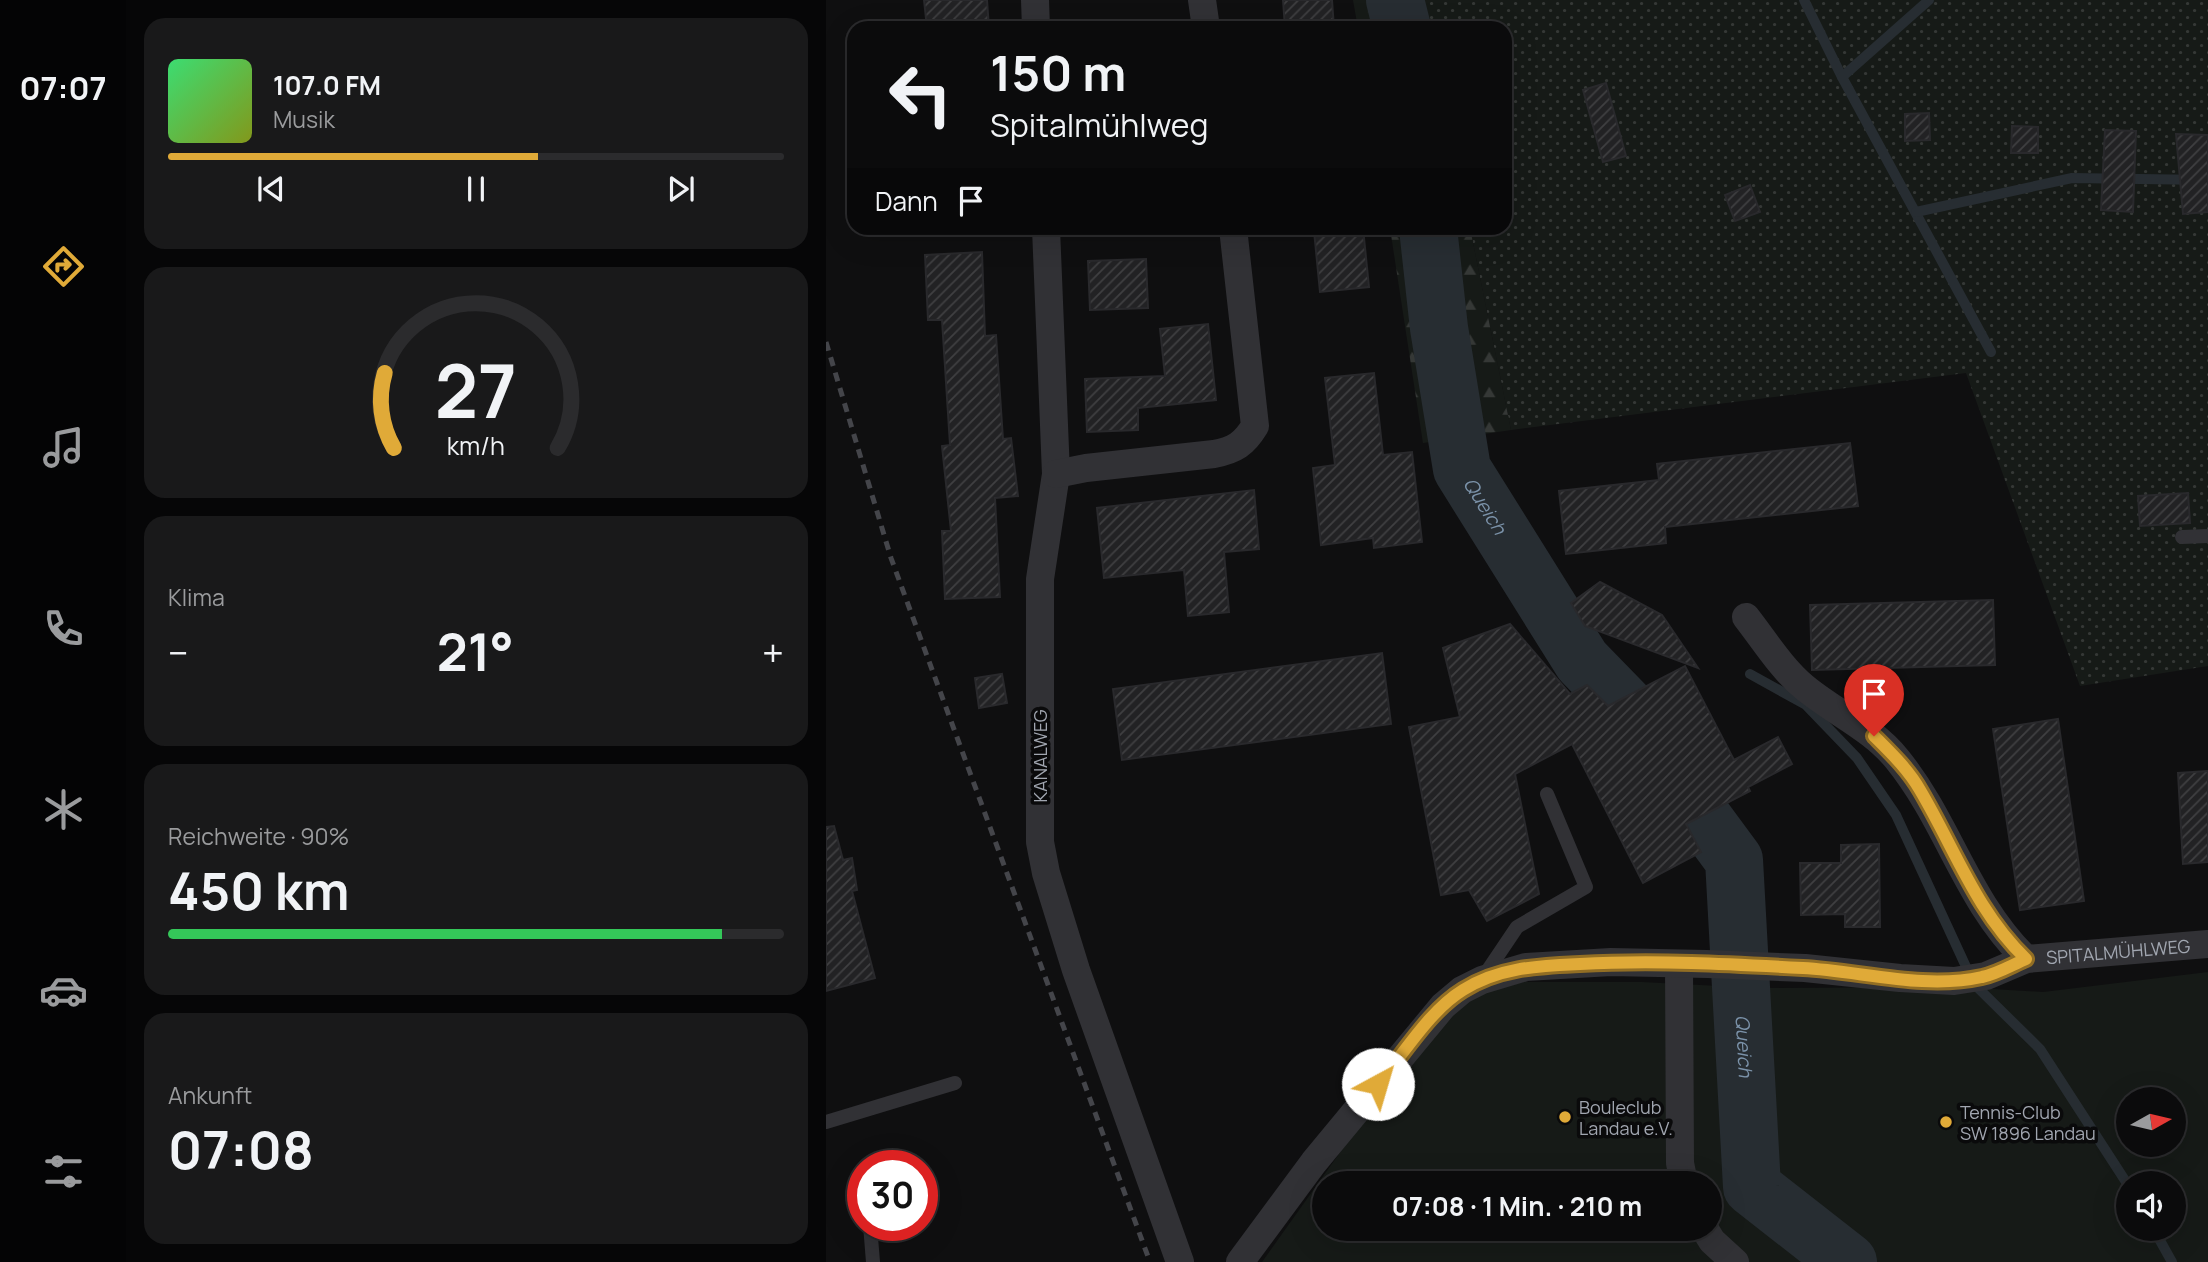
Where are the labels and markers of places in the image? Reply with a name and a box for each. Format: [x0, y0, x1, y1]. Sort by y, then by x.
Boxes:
pin [1844, 664, 1904, 736]
place label: Bouleclub Landau e.V. [1579, 1095, 1673, 1140]
place label: Tennis-Club SW 1896 Landau [1960, 1100, 2096, 1145]
marker: Bouleclub Landau e.V. [1557, 1109, 1573, 1125]
marker: Tennis-Club SW 1896 Landau [1938, 1114, 1954, 1130]

